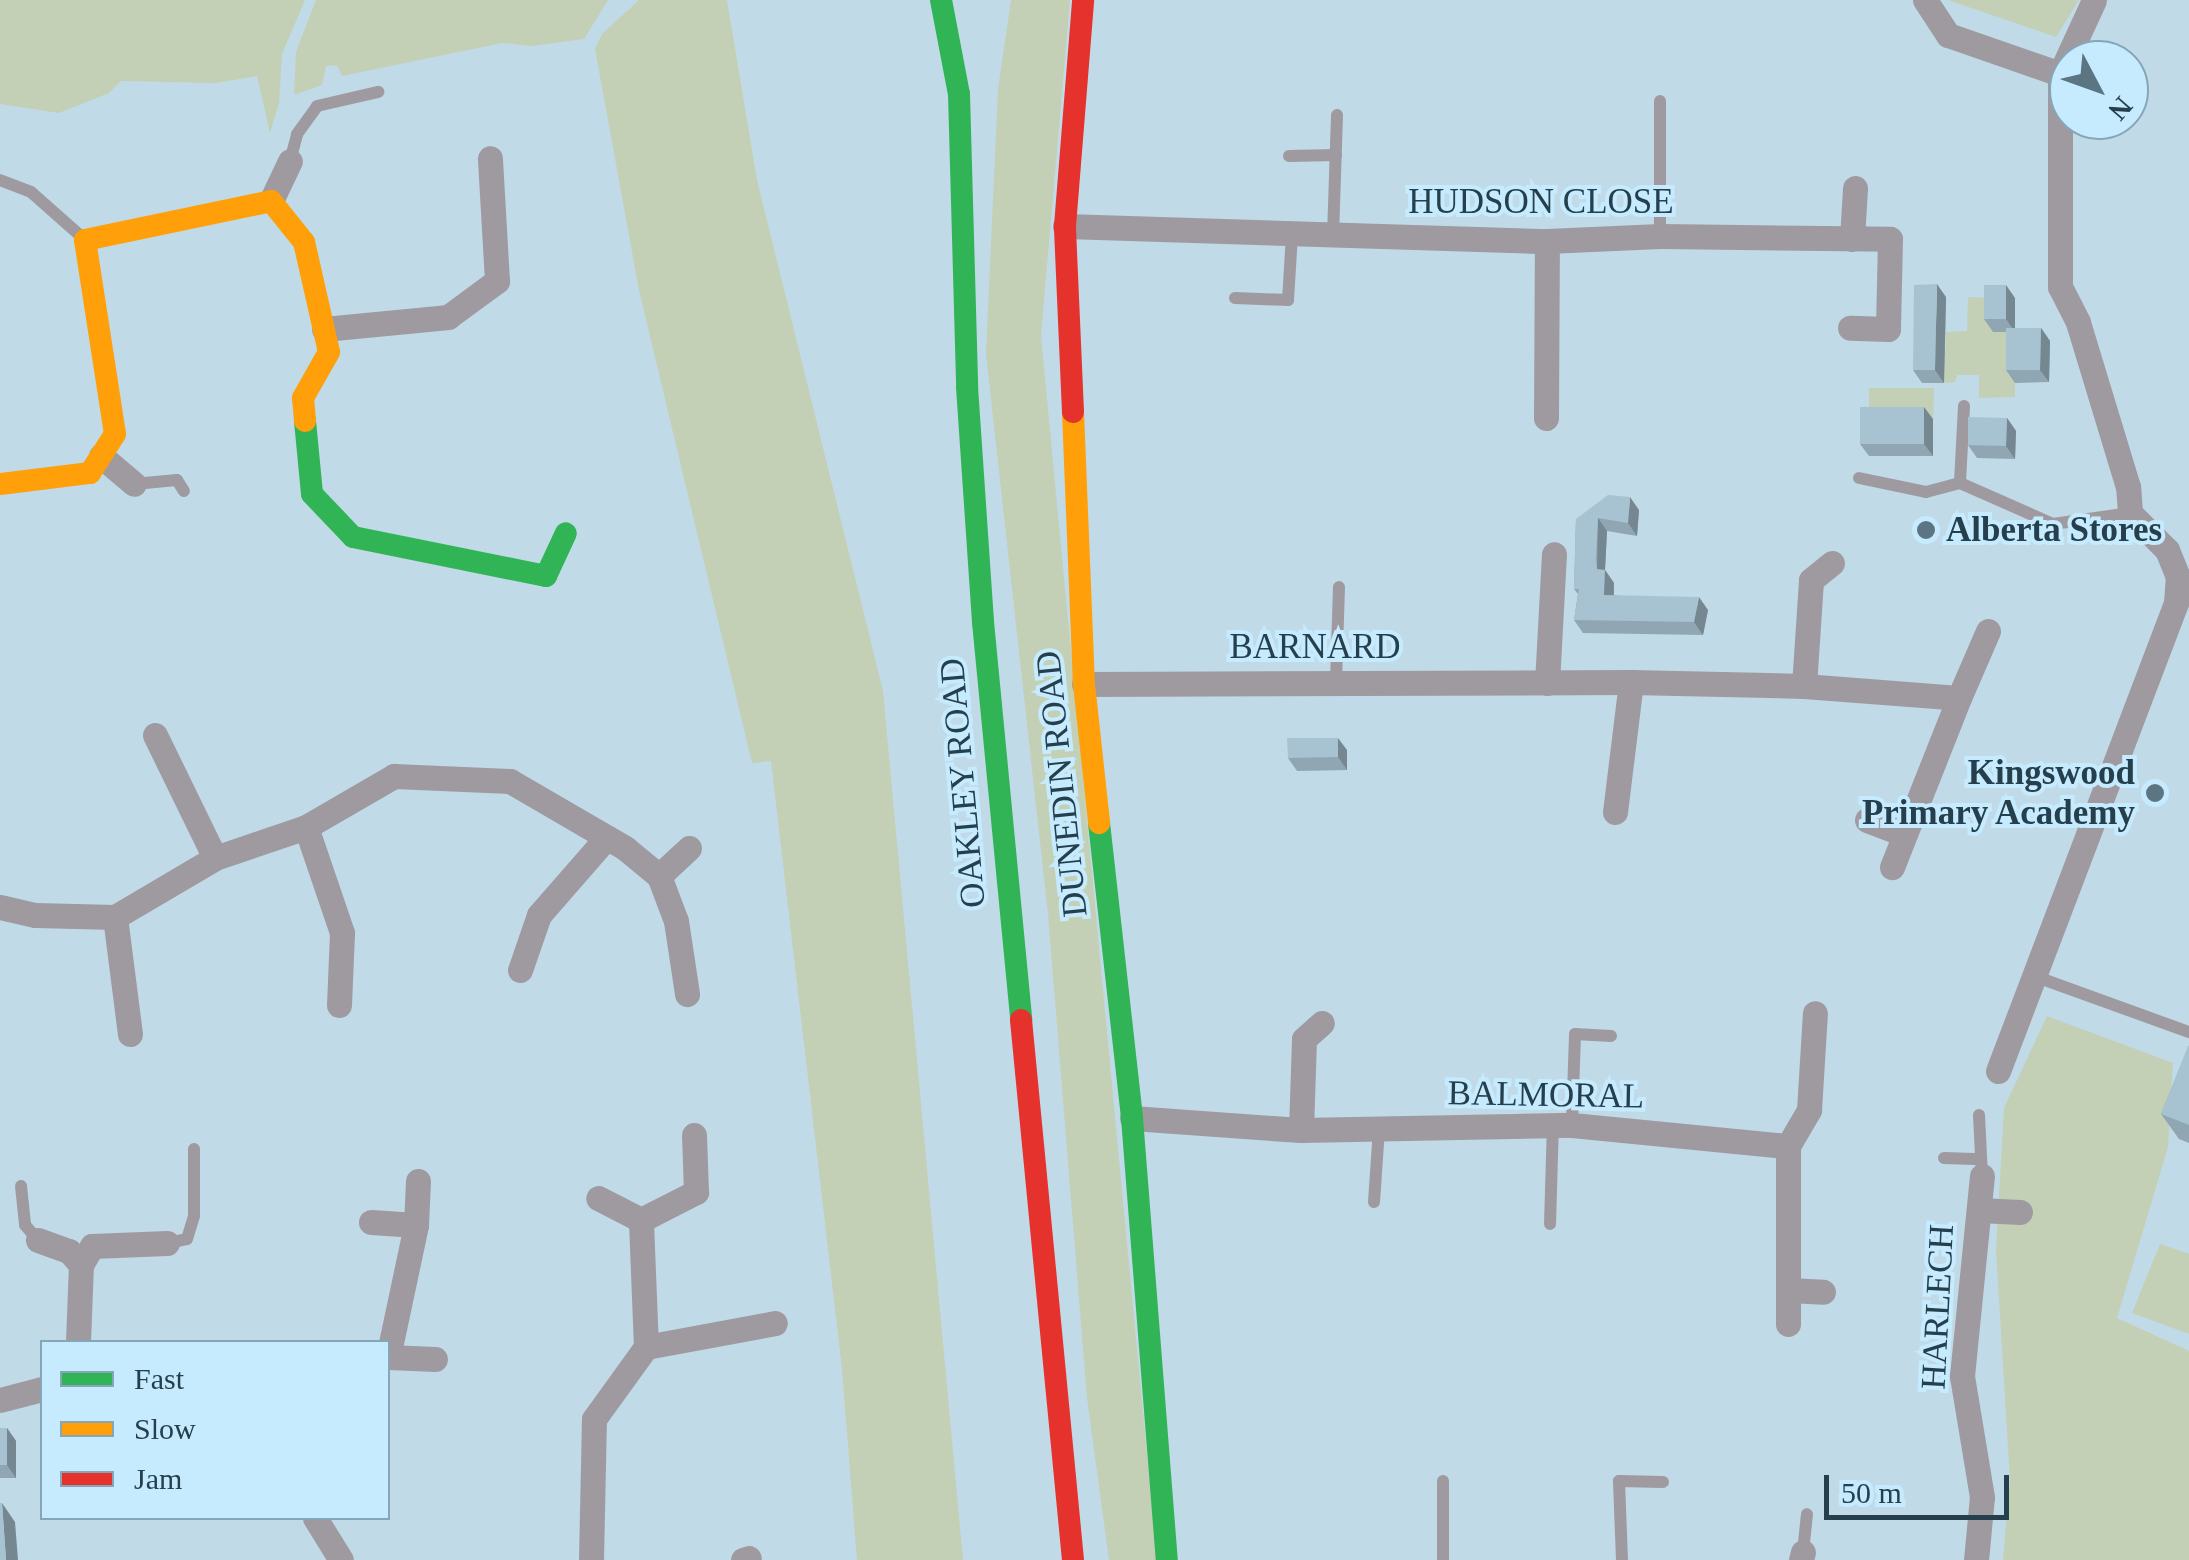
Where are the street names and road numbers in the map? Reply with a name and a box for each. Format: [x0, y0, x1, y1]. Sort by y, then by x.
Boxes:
street label: HUDSON CLOSE [1408, 181, 1674, 223]
street label: BARNARD [1229, 626, 1401, 668]
street label: DUNEDIN ROAD [1027, 649, 1097, 919]
street label: OAKLEY ROAD [931, 656, 995, 910]
street label: BALMORAL [1447, 1072, 1645, 1118]
street label: HARLECH [1913, 1223, 1963, 1391]

